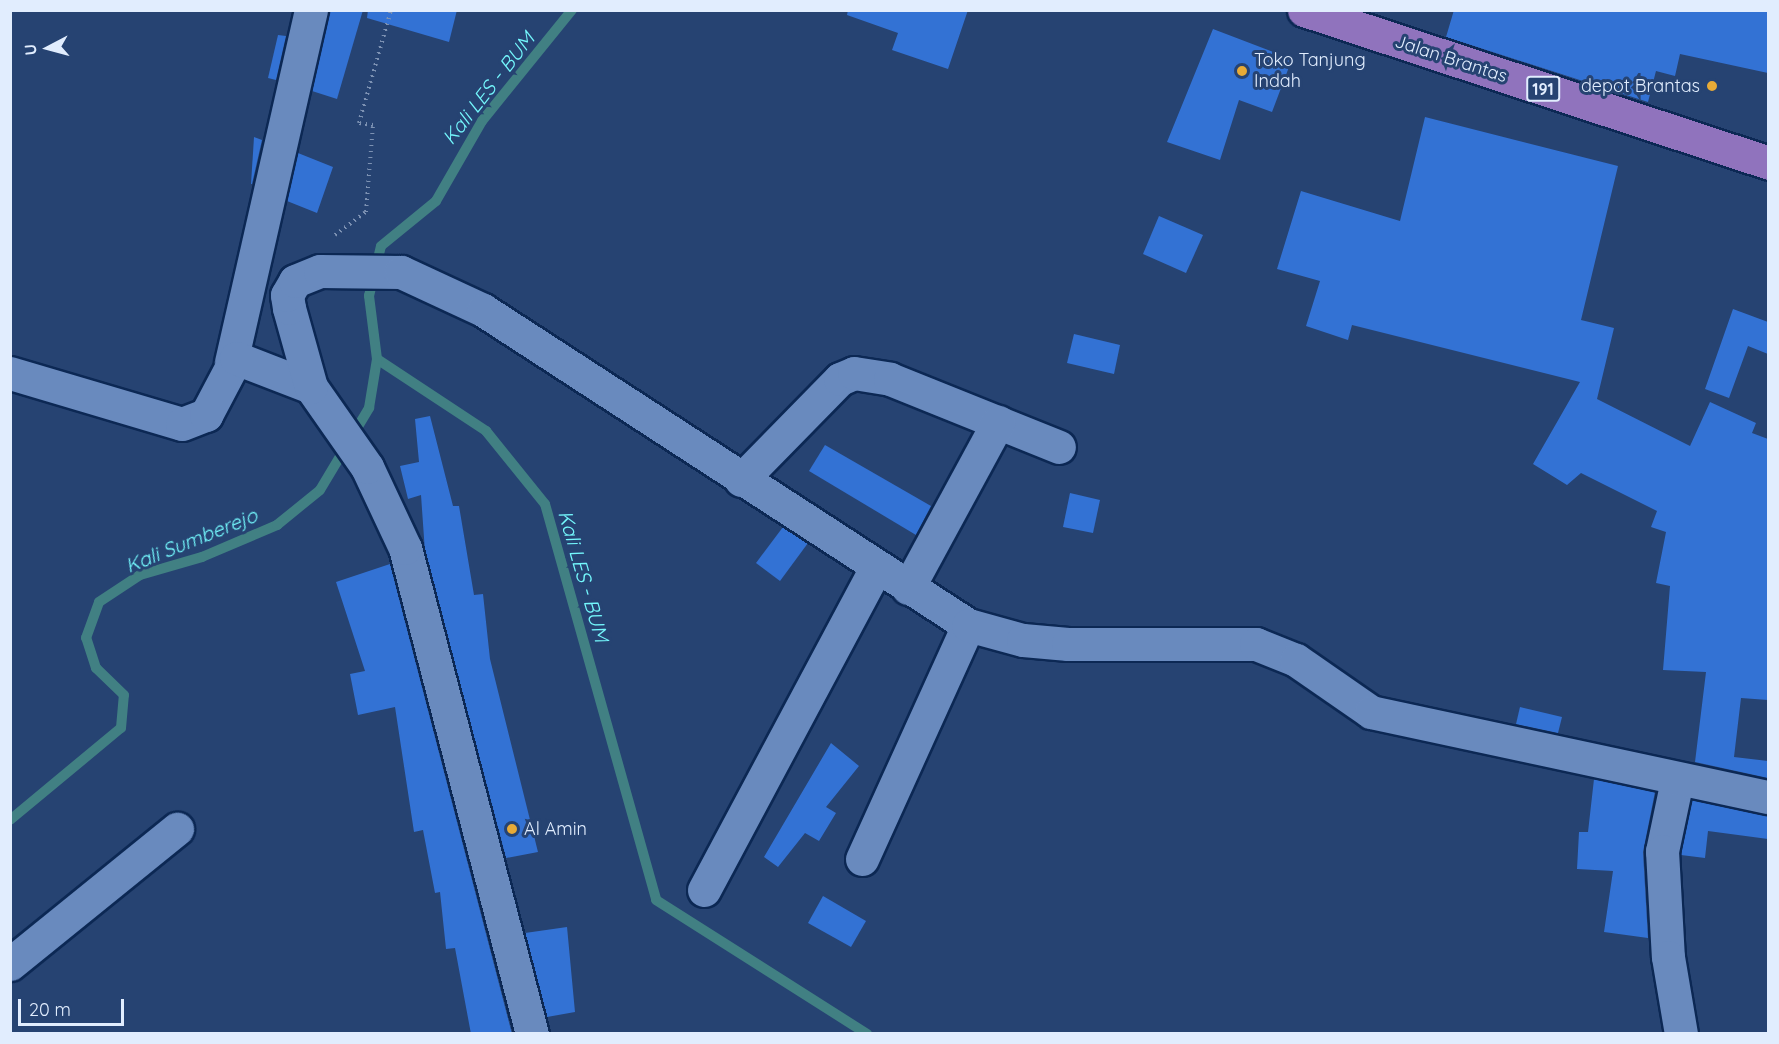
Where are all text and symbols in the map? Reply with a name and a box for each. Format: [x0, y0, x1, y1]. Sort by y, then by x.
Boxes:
north arrow [18, 18, 78, 78]
water label: Kali LES - BUM [437, 27, 539, 149]
street label: Jalan Brantas [1392, 31, 1510, 87]
text: U [20, 43, 41, 57]
place label: Toko Tanjung Indah [1254, 50, 1366, 92]
marker: Toko Tanjung Indah [1235, 64, 1249, 78]
place label: depot Brantas [1581, 75, 1700, 97]
road number: 191 [1525, 76, 1561, 102]
marker: depot Brantas [1705, 79, 1719, 93]
water label: Kali Sumberejo [121, 503, 261, 577]
water label: Kali LES - BUM [554, 507, 614, 645]
place label: Al Amin [524, 818, 587, 840]
marker: Al Amin [505, 822, 519, 836]
scale bar [21, 987, 128, 1025]
text: 20 m [29, 998, 71, 1021]

